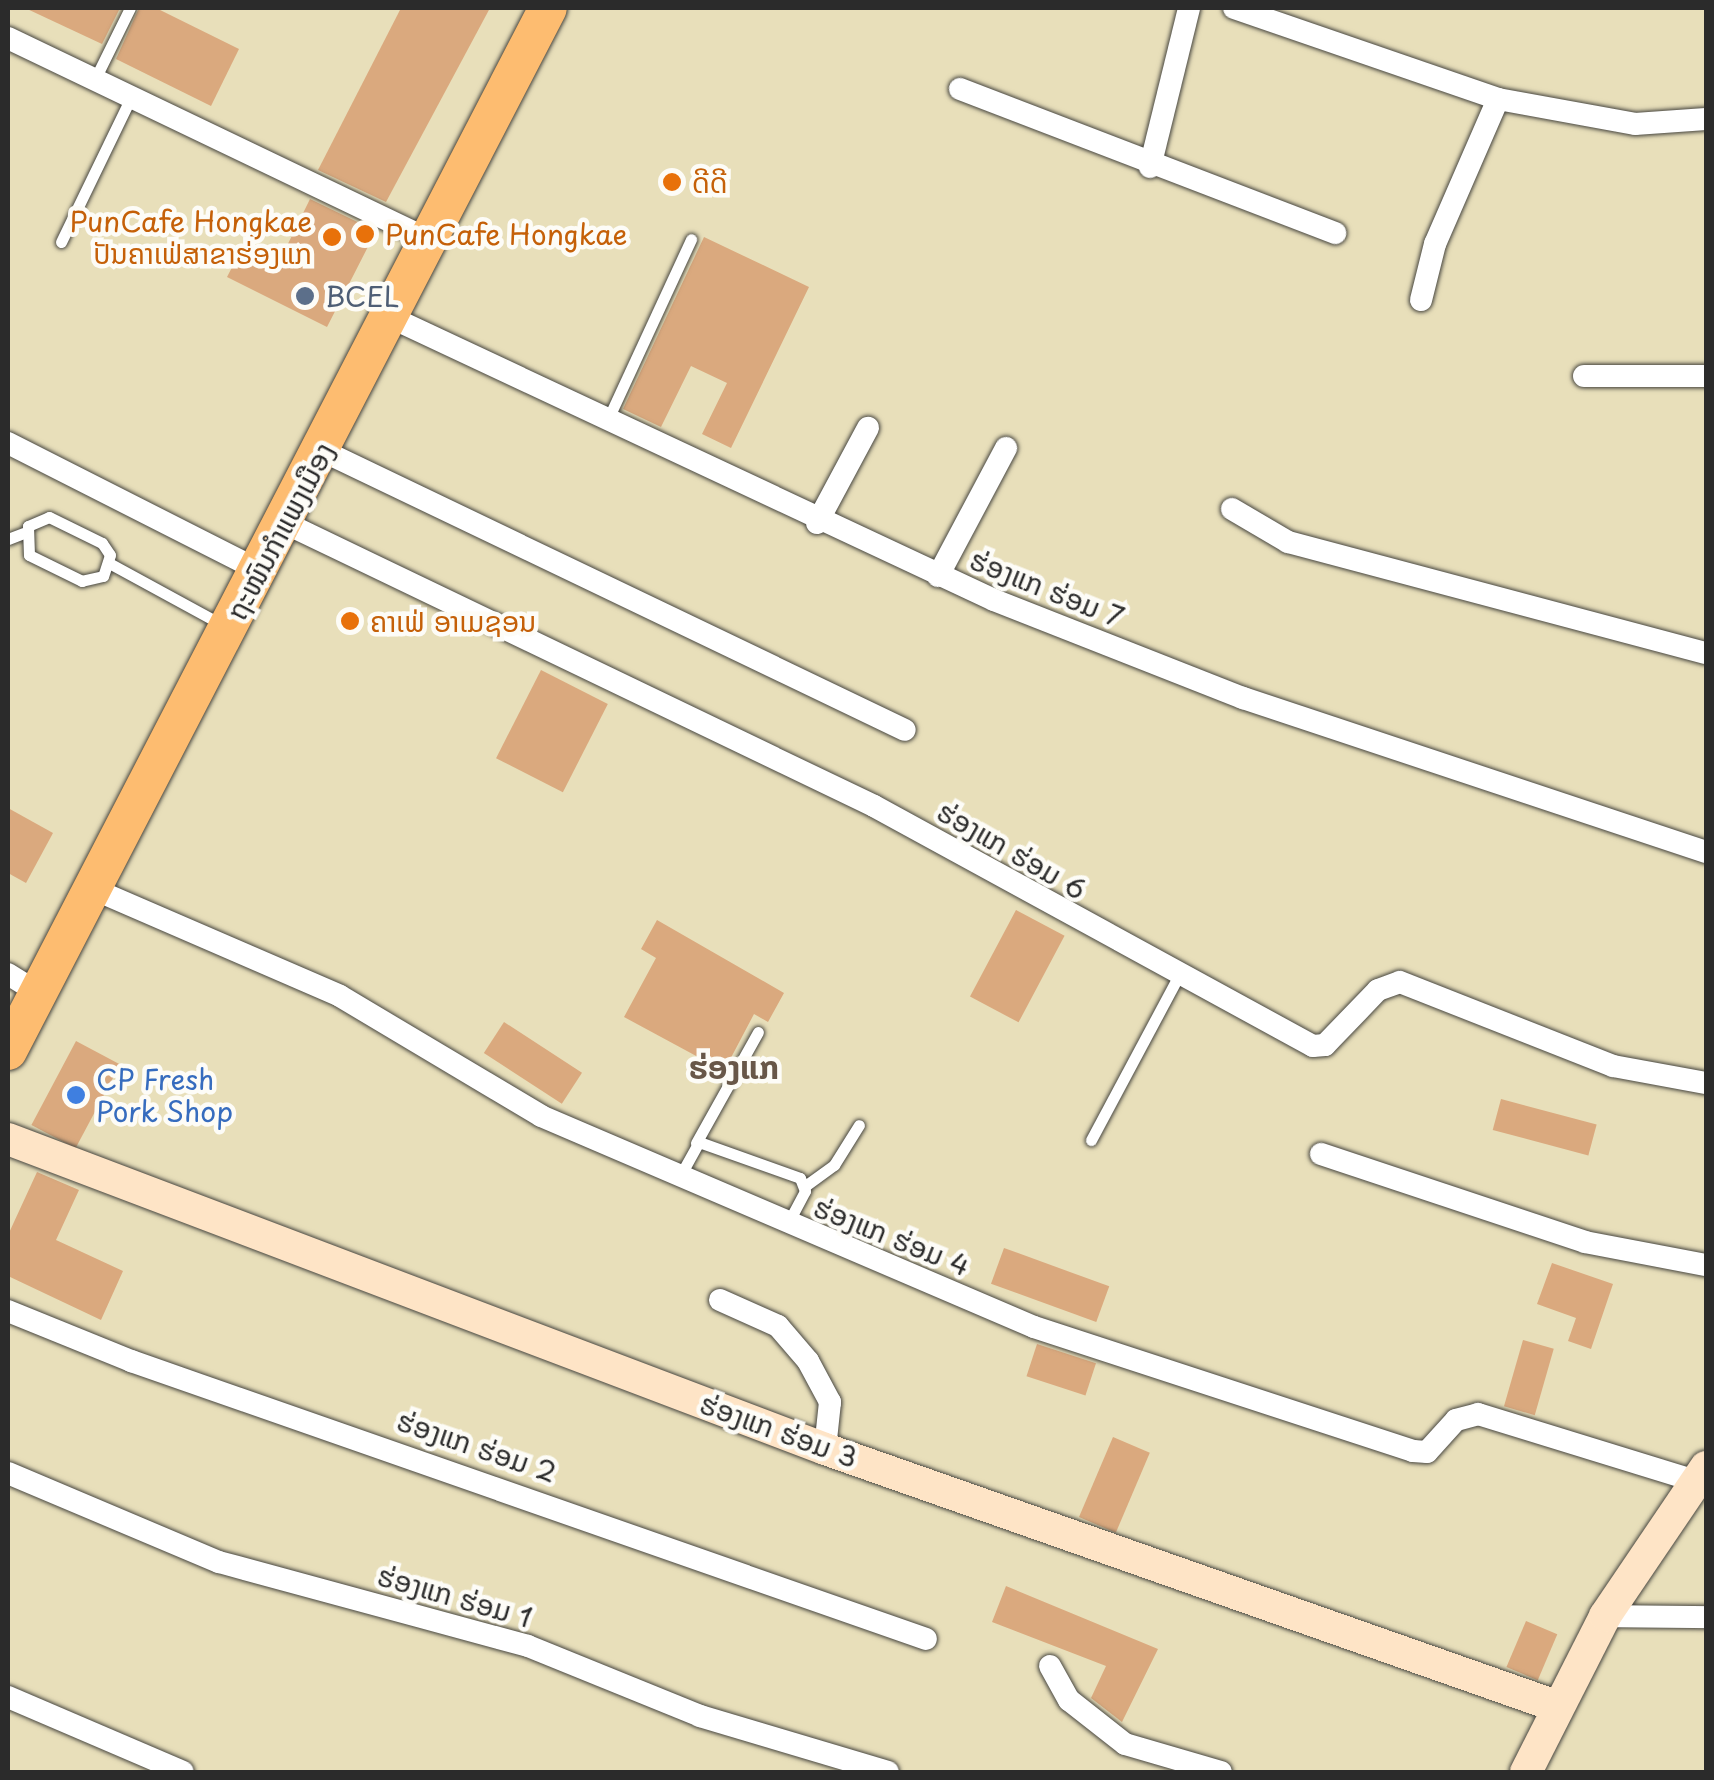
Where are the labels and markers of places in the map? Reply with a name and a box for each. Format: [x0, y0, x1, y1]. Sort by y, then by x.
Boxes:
place label: ດີດີ [692, 165, 728, 199]
marker: ດີດີ [661, 171, 683, 193]
place label: PunCafe Hongkae ປັນຄາເຟ່ສາຂາຮ່ອງແກ [70, 204, 312, 270]
place label: PunCafe Hongkae [385, 217, 627, 251]
marker: PunCafe Hongkae [354, 223, 376, 245]
marker: PunCafe Hongkae ປັນຄາເຟ່ສາຂາຮ່ອງແກ [321, 226, 343, 248]
place label: BCEL [325, 279, 399, 313]
marker: BCEL [294, 285, 316, 307]
place label: ຄາເຟ່ ອາເມຊອນ [370, 604, 536, 638]
marker: ຄາເຟ່ ອາເມຊອນ [339, 610, 361, 632]
place label: CP Fresh Pork Shop [96, 1062, 233, 1128]
marker: CP Fresh Pork Shop [65, 1084, 87, 1106]

